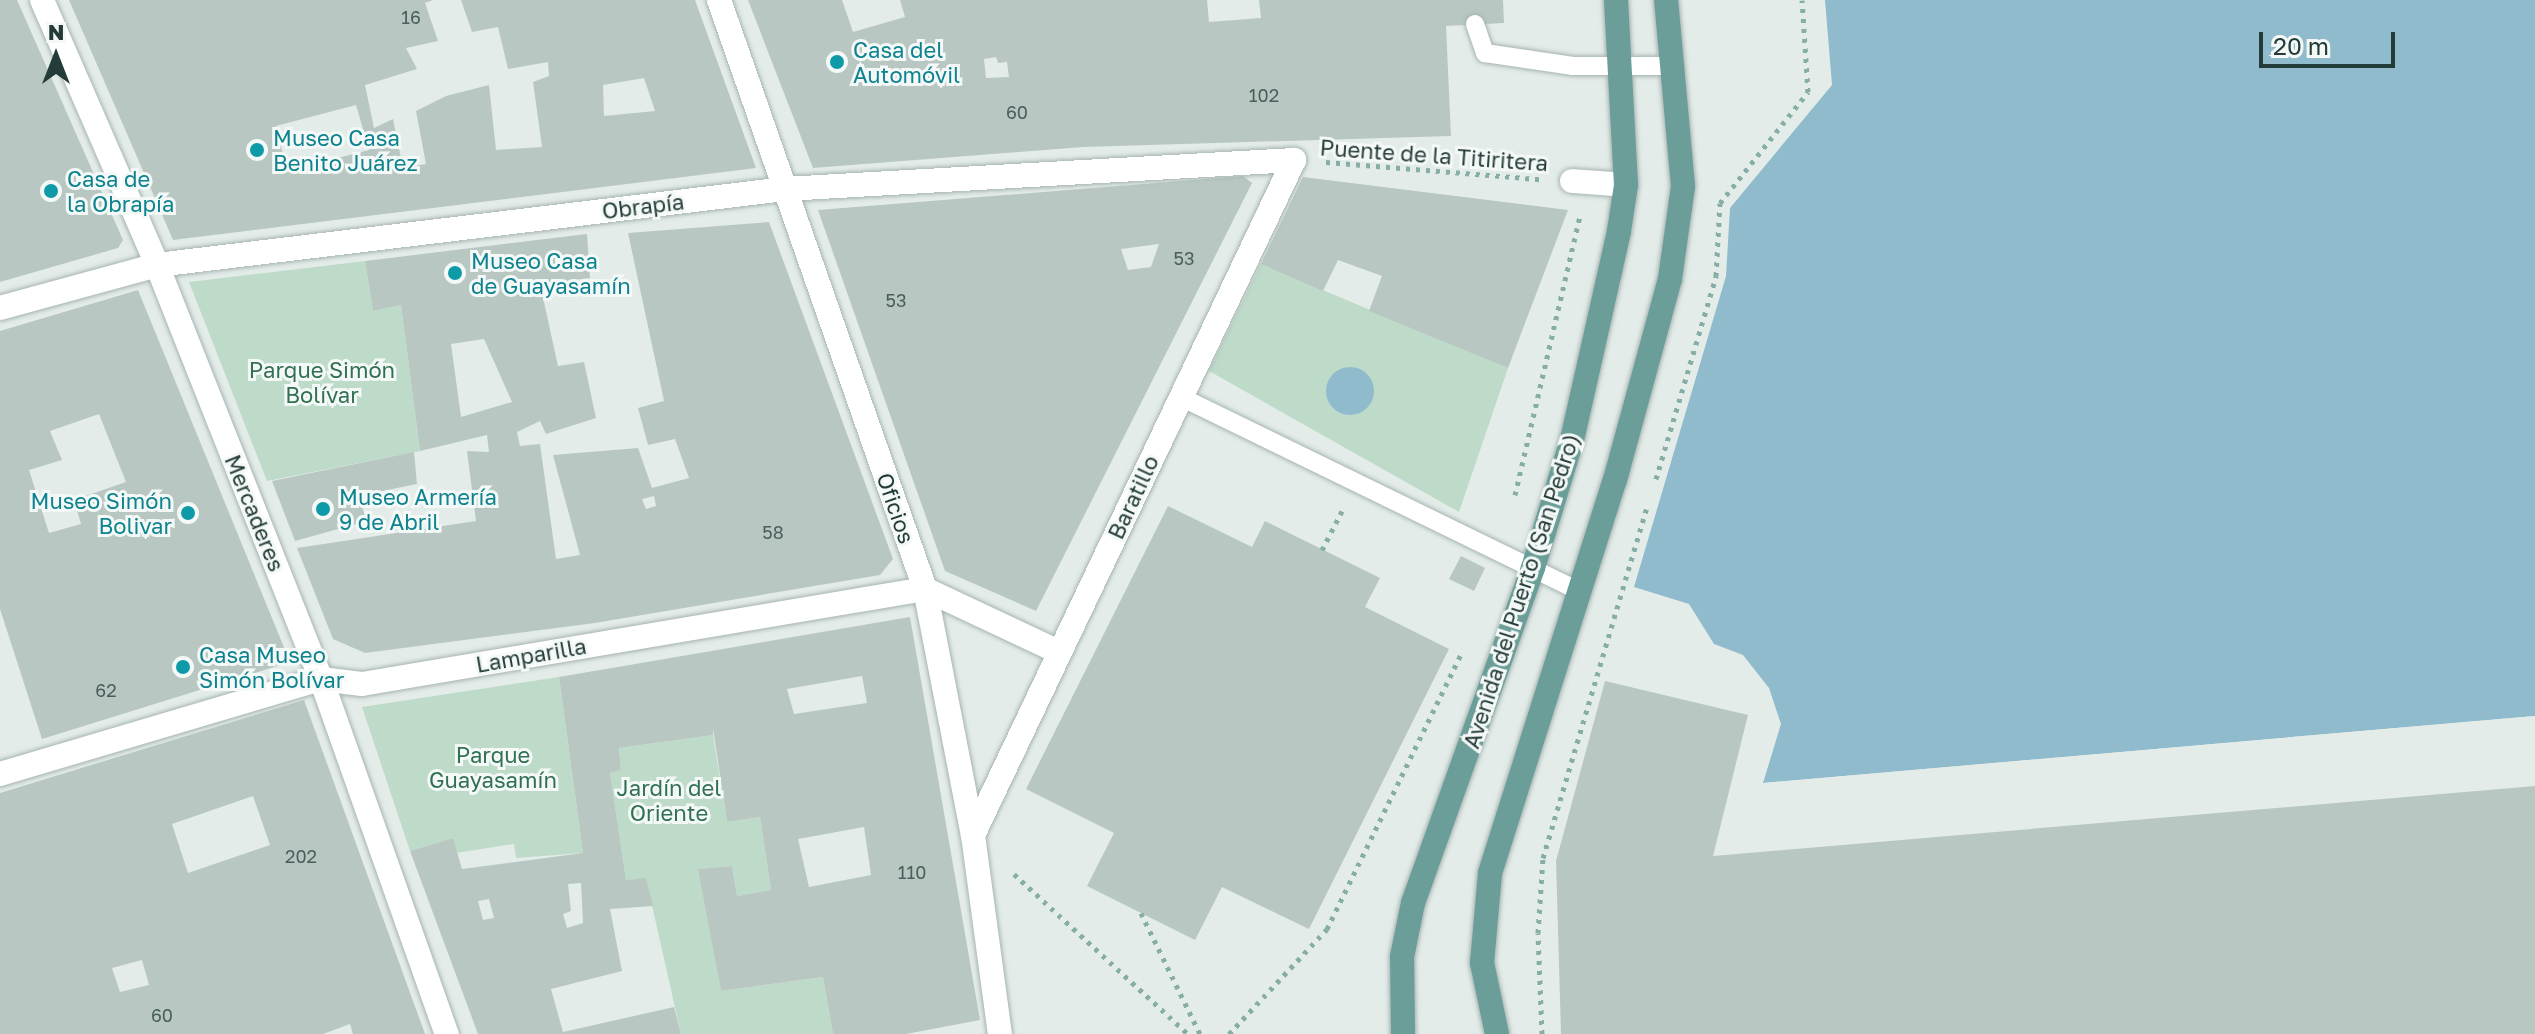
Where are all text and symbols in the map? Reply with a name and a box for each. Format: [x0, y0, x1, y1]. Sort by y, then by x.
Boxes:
house number: 16 [401, 6, 421, 28]
north arrow [16, 16, 96, 96]
scale bar [2263, 16, 2399, 66]
text: N [48, 18, 64, 45]
text: 20 m [2273, 31, 2329, 60]
place label: Casa del Automóvil [853, 36, 960, 88]
marker: Casa del Automóvil [828, 53, 846, 71]
house number: 102 [1249, 84, 1279, 106]
house number: 60 [1006, 101, 1028, 123]
place label: Museo Casa Benito Juárez [273, 124, 418, 176]
street label: Puente de la Titiritera [1319, 134, 1549, 176]
marker: Museo Casa Benito Juárez [248, 141, 266, 159]
place label: Casa de la Obrapía [67, 165, 174, 216]
marker: Casa de la Obrapía [42, 182, 60, 200]
street label: Obrapía [600, 188, 686, 224]
place label: Museo Casa de Guayasamín [471, 247, 631, 298]
house number: 53 [1174, 247, 1194, 269]
marker: Museo Casa de Guayasamín [446, 264, 464, 282]
house number: 53 [886, 289, 906, 311]
park label: Parque Simón Bolívar [249, 356, 395, 408]
street label: Avenida del Puerto (San Pedro) [1458, 430, 1584, 752]
street label: Mercaderes [220, 451, 290, 575]
street label: Baratillo [1102, 451, 1164, 543]
street label: Oficios [872, 469, 920, 547]
place label: Museo Armería 9 de Abril [339, 483, 497, 534]
place label: Museo Simón Bolivar [30, 487, 172, 538]
marker: Museo Armería 9 de Abril [314, 500, 332, 518]
marker: Museo Simón Bolivar [179, 504, 197, 522]
house number: 58 [762, 521, 784, 543]
street label: Lamparilla [474, 632, 588, 678]
place label: Casa Museo Simón Bolívar [199, 641, 344, 692]
marker: Casa Museo Simón Bolívar [174, 658, 192, 676]
house number: 62 [95, 679, 117, 701]
park label: Parque Guayasamín [429, 741, 557, 792]
park label: Jardín del Oriente [617, 774, 721, 826]
house number: 202 [285, 845, 317, 867]
house number: 110 [898, 861, 926, 883]
house number: 60 [151, 1004, 173, 1026]

